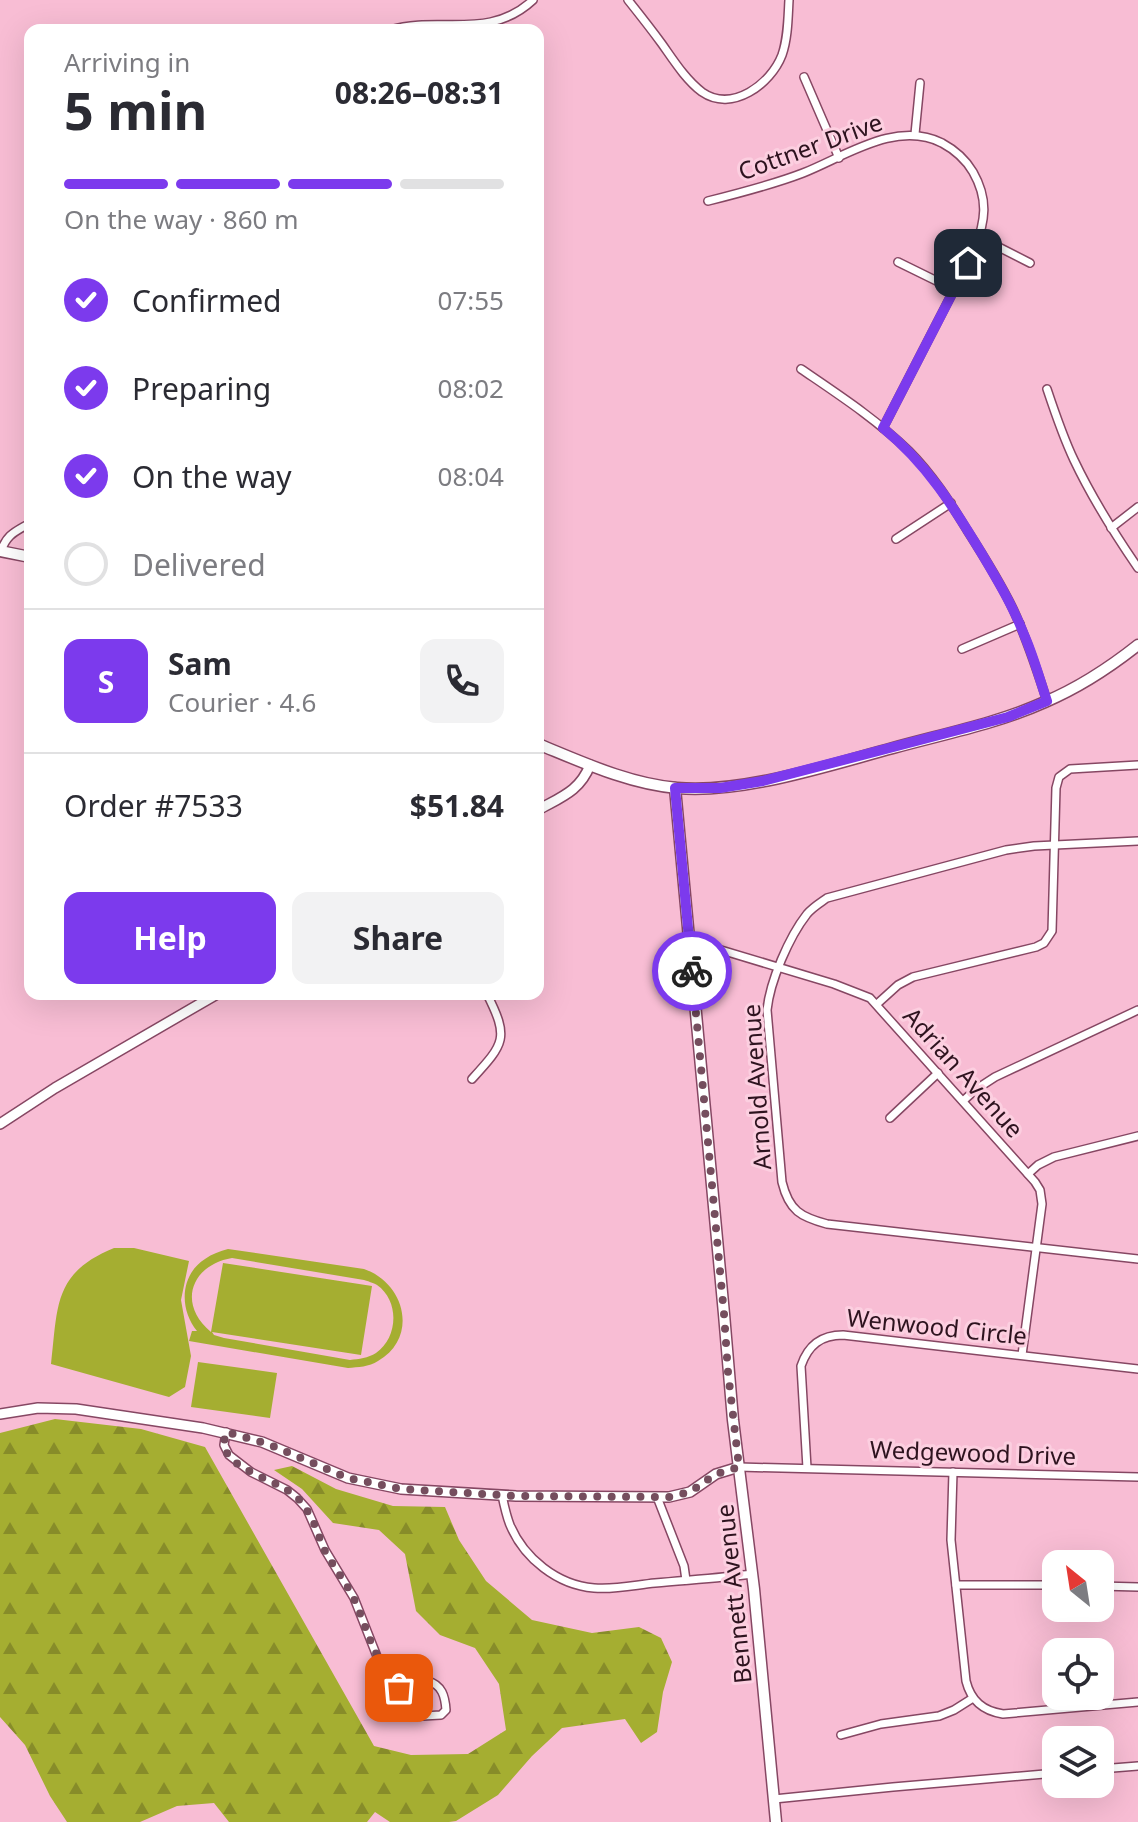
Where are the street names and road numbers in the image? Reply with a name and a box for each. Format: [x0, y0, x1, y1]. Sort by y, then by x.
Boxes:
street label: Cottner Drive [733, 105, 887, 187]
street label: Adrian Avenue [897, 1000, 1031, 1144]
street label: Arnold Avenue [734, 1003, 778, 1171]
street label: Wenwood Circle [845, 1300, 1029, 1352]
street label: Wedgewood Drive [869, 1432, 1077, 1472]
street label: Bennett Avenue [707, 1503, 759, 1685]

